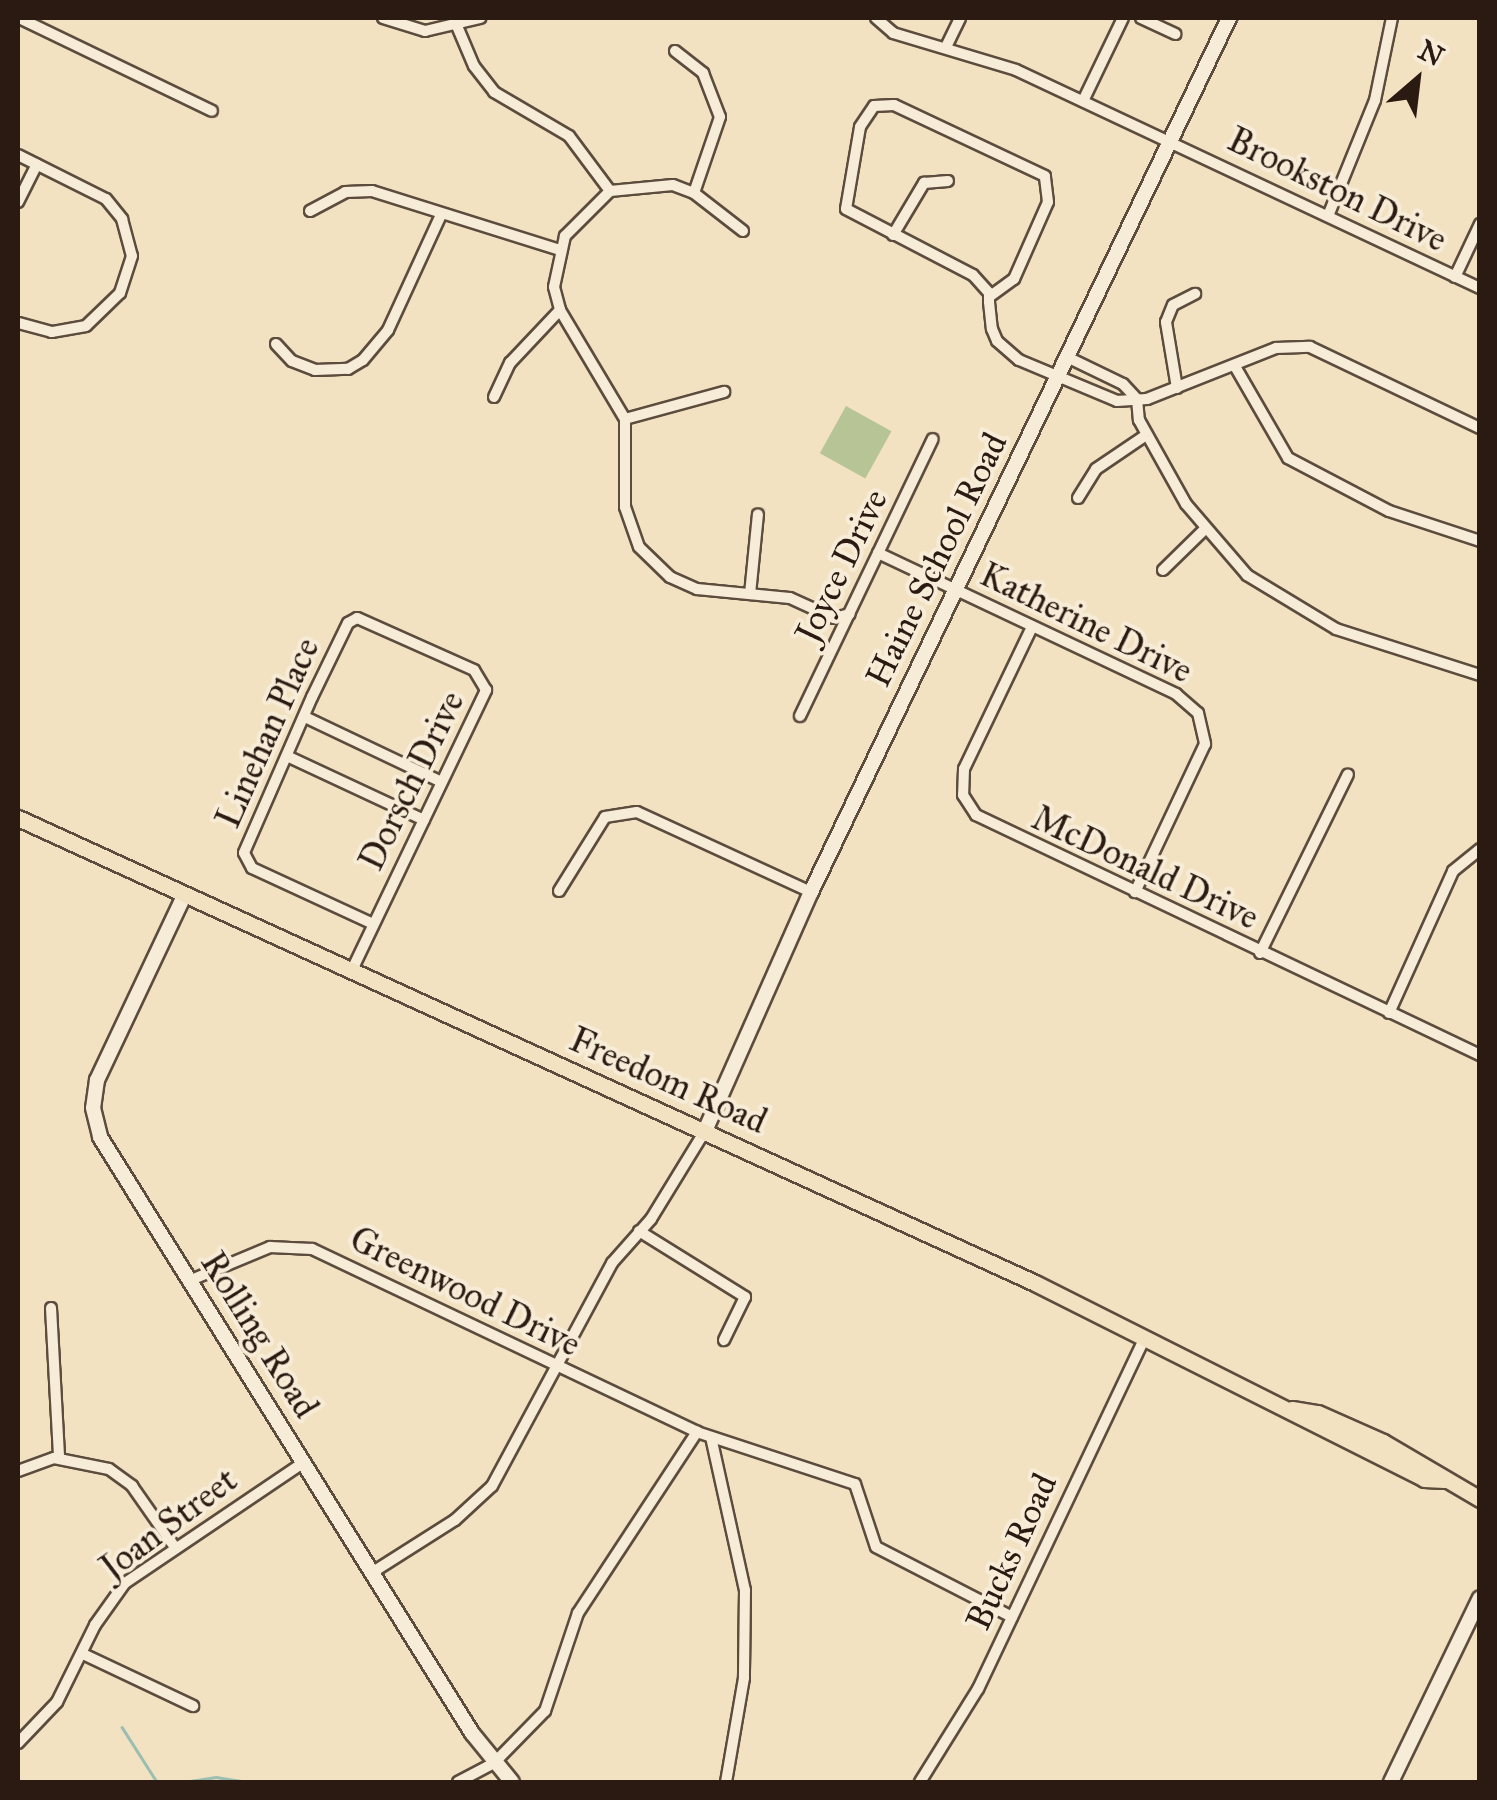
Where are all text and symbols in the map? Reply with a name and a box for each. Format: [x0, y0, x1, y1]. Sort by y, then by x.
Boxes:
north arrow [1367, 30, 1467, 130]
text: N [1413, 32, 1450, 74]
street label: Brookston Drive [1221, 119, 1453, 261]
street label: Haine School Road [857, 426, 1017, 694]
street label: Joyce Drive [787, 483, 897, 649]
street label: Katherine Drive [973, 554, 1199, 692]
street label: Linehan Place [207, 632, 329, 834]
street label: Dorsch Drive [351, 685, 473, 877]
street label: McDonald Drive [1025, 797, 1265, 939]
street label: Freedom Road [563, 1019, 773, 1143]
street label: Greenwood Drive [343, 1218, 587, 1366]
street label: Rolling Road [191, 1244, 327, 1426]
street label: Joan Street [93, 1459, 245, 1589]
street label: Bucks Road [958, 1467, 1066, 1637]

